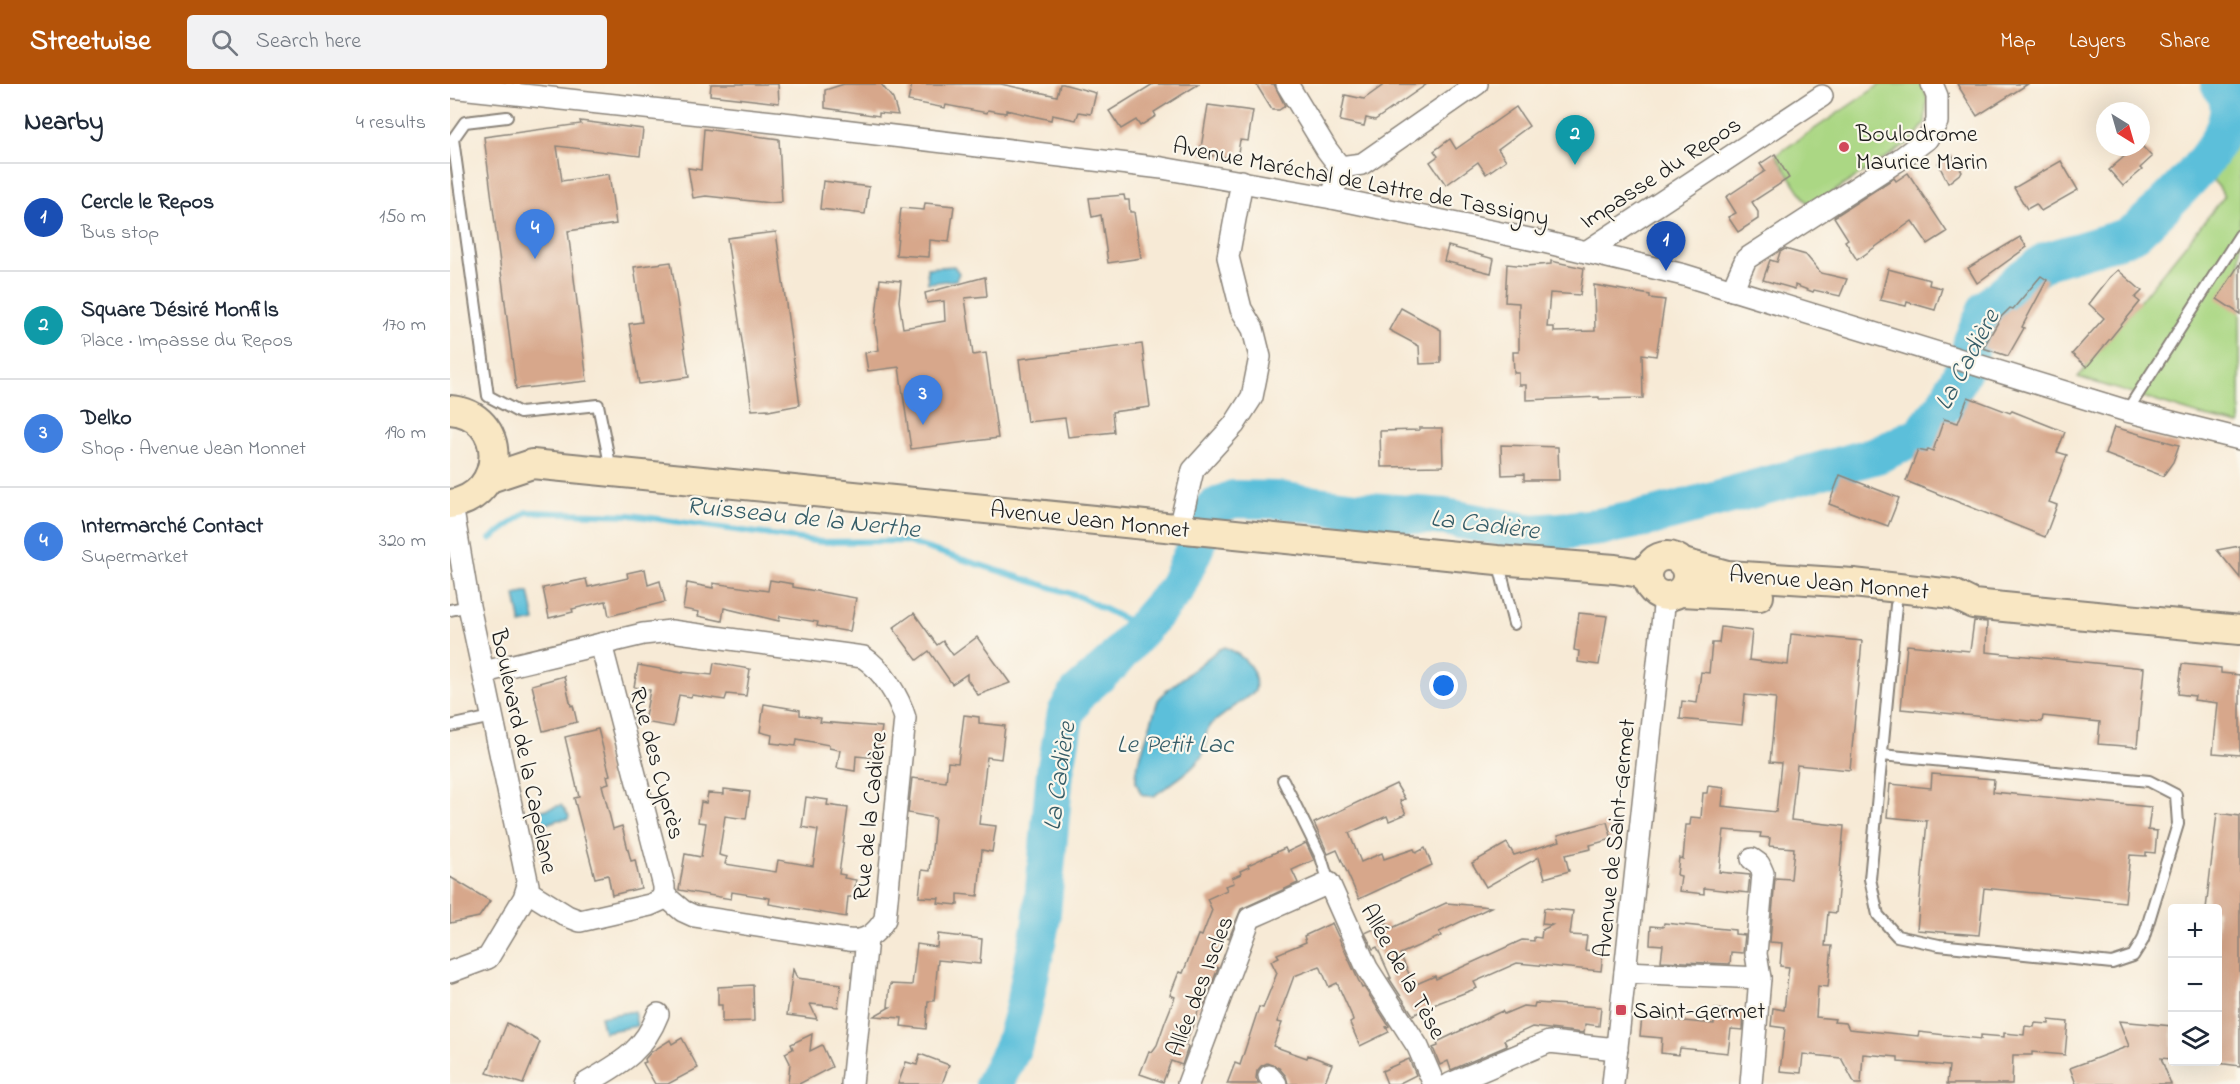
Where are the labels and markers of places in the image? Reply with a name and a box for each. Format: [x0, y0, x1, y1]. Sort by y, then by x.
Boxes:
pin: 2 [1556, 116, 1594, 165]
place label: Boulodrome Maurice Marin [1855, 118, 1987, 181]
marker: Boulodrome Maurice Marin [1837, 140, 1851, 154]
pin: 4 [516, 210, 554, 259]
pin: 1 [1646, 222, 1686, 271]
pin: 3 [904, 376, 942, 425]
place label: Saint-Germet [1633, 995, 1765, 1030]
marker: Saint-Germet [1614, 1003, 1628, 1017]

